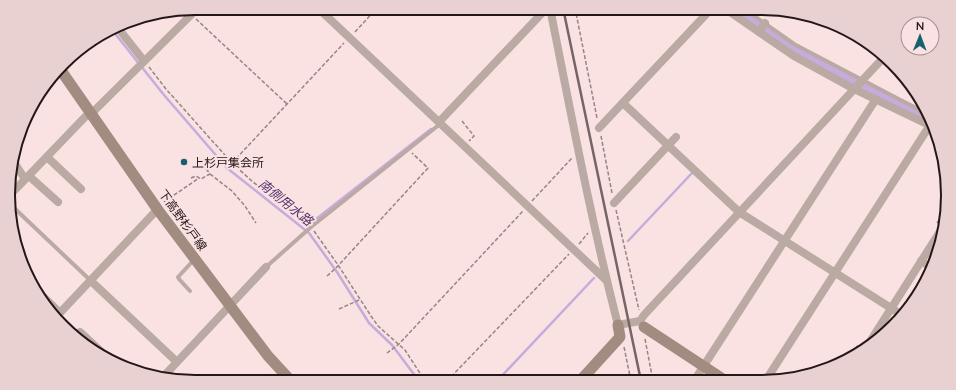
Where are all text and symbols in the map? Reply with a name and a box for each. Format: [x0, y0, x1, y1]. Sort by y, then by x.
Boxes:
north arrow [900, 16, 940, 56]
text: N [916, 19, 925, 32]
place label: 上杉戸集会所 [192, 155, 264, 170]
marker: 上杉戸集会所 [179, 157, 189, 167]
water label: 南側用水路 [256, 175, 317, 229]
street label: 下高野杉戸線 [156, 186, 210, 254]

